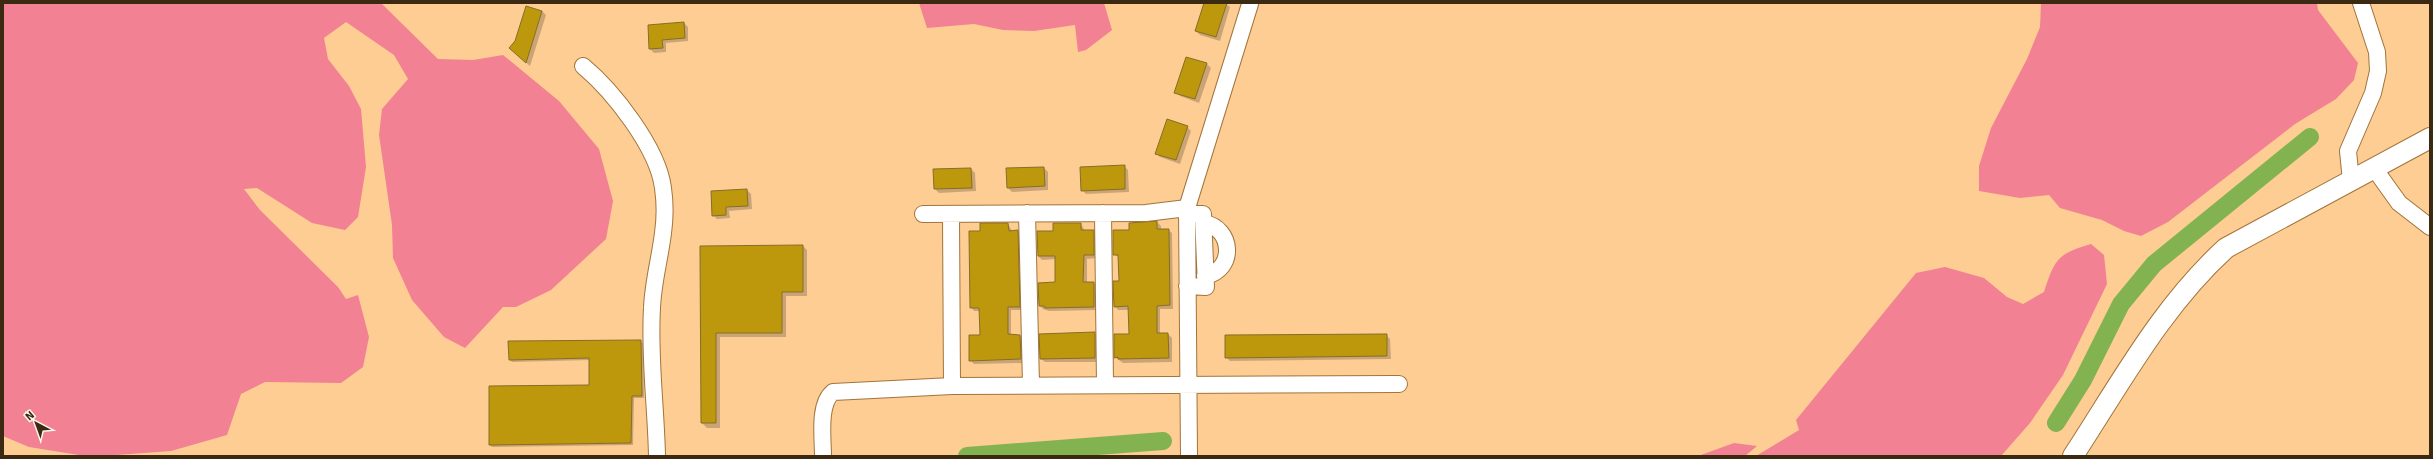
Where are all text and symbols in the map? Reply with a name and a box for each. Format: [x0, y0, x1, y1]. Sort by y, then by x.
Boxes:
north arrow [16, 403, 56, 443]
text: N [23, 408, 37, 423]

